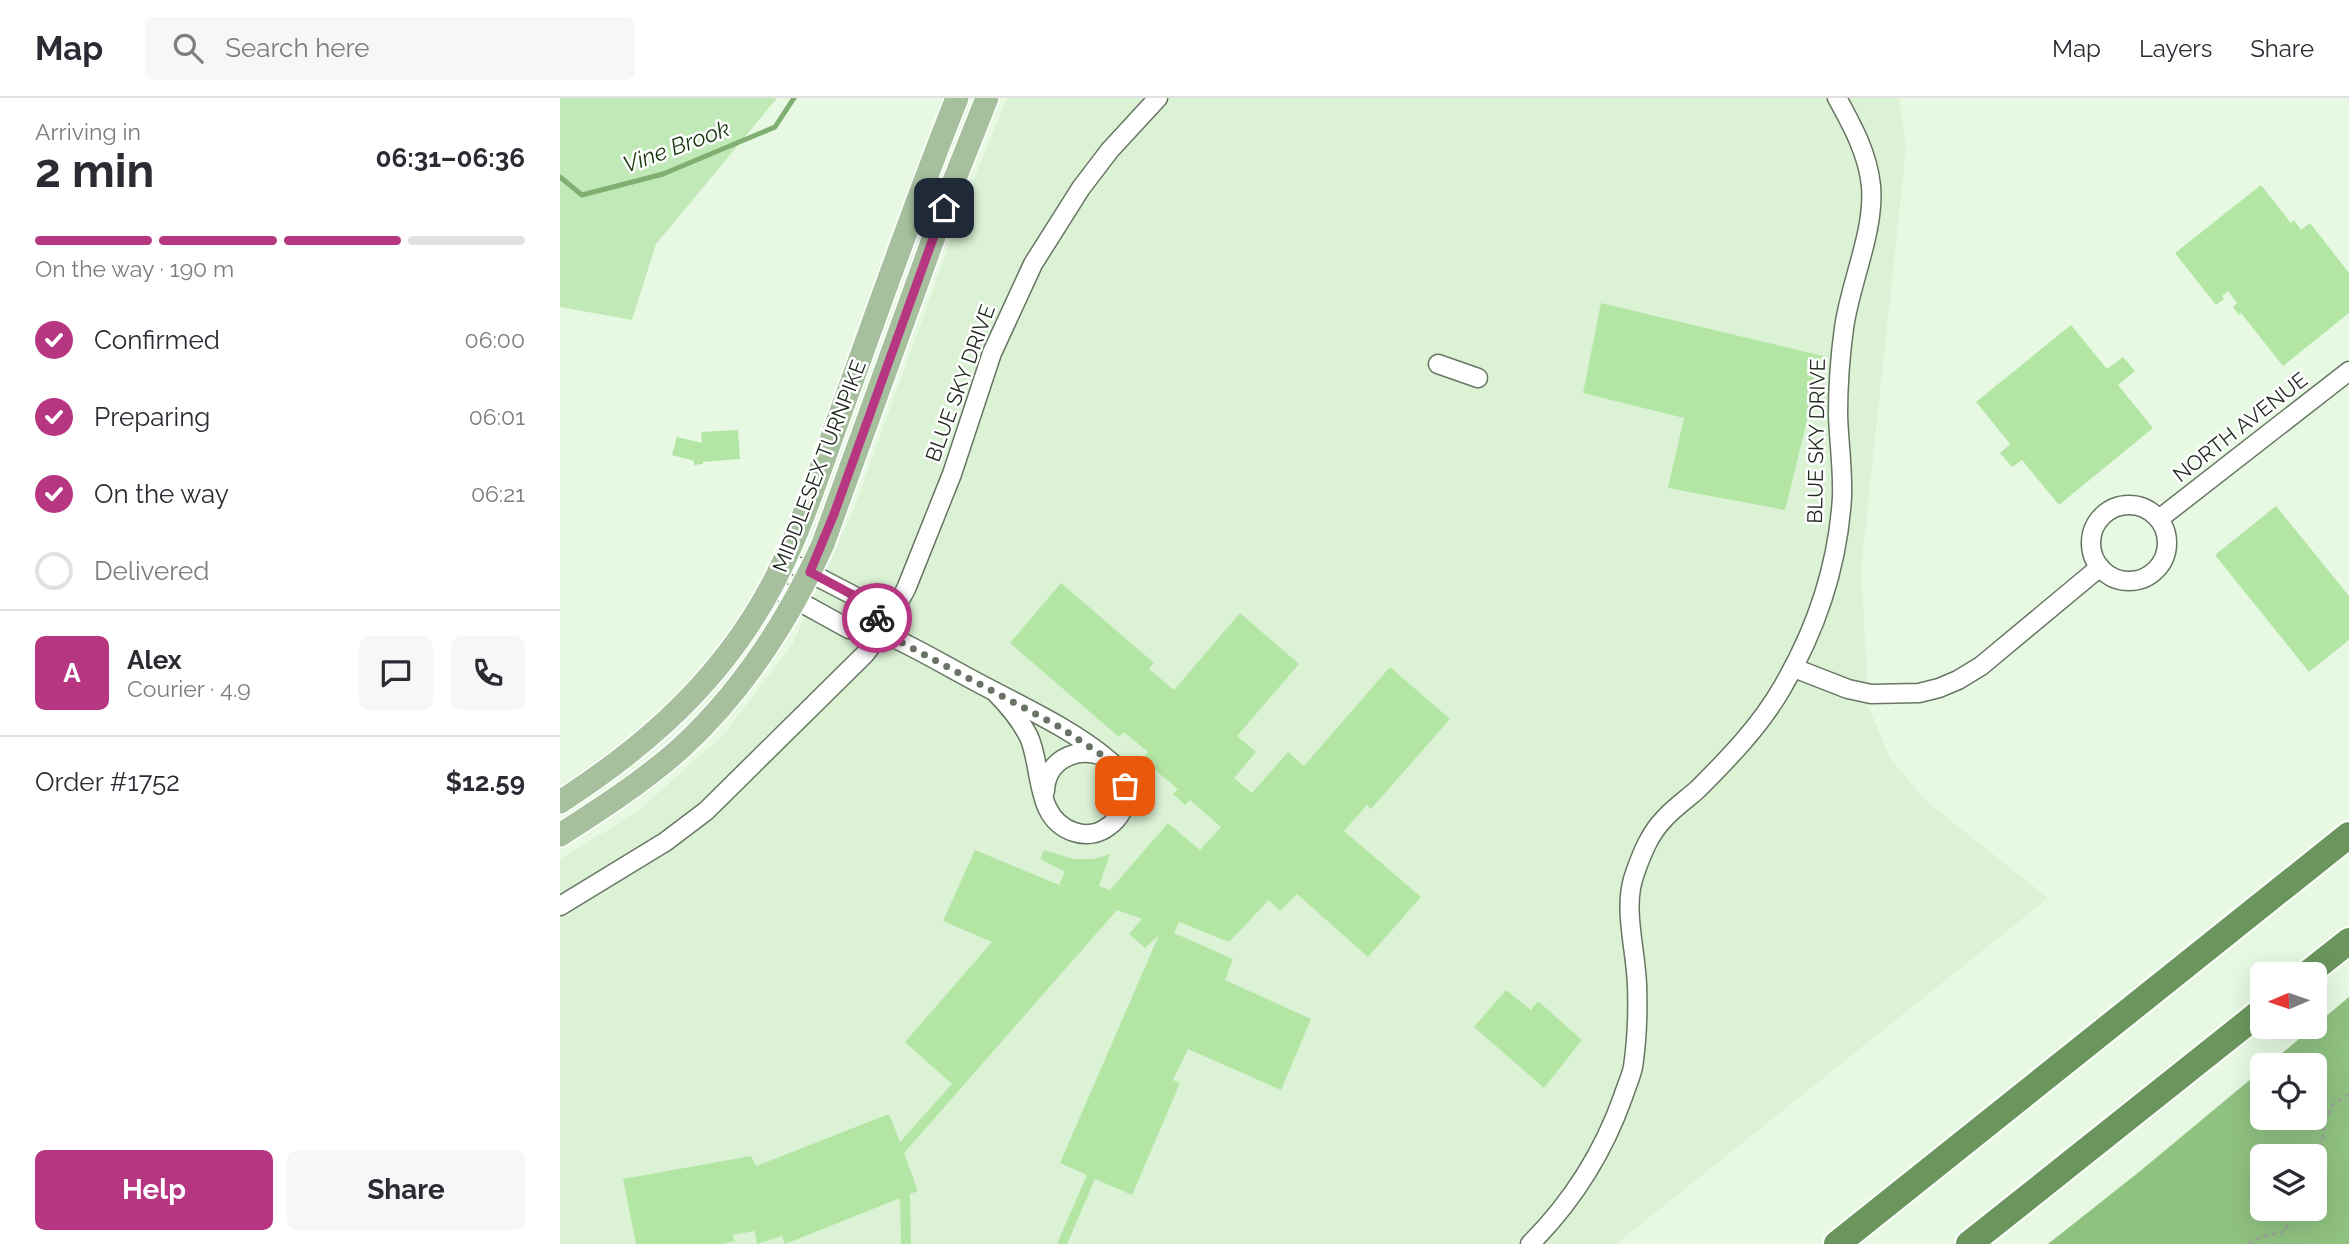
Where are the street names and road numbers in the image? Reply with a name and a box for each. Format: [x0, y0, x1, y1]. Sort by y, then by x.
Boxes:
street label: BLUE SKY DRIVE [920, 301, 1000, 465]
street label: MIDDLESEX TURNPIKE [767, 356, 871, 576]
street label: BLUE SKY DRIVE [1802, 358, 1830, 524]
street label: NORTH AVENUE [2168, 367, 2312, 487]

